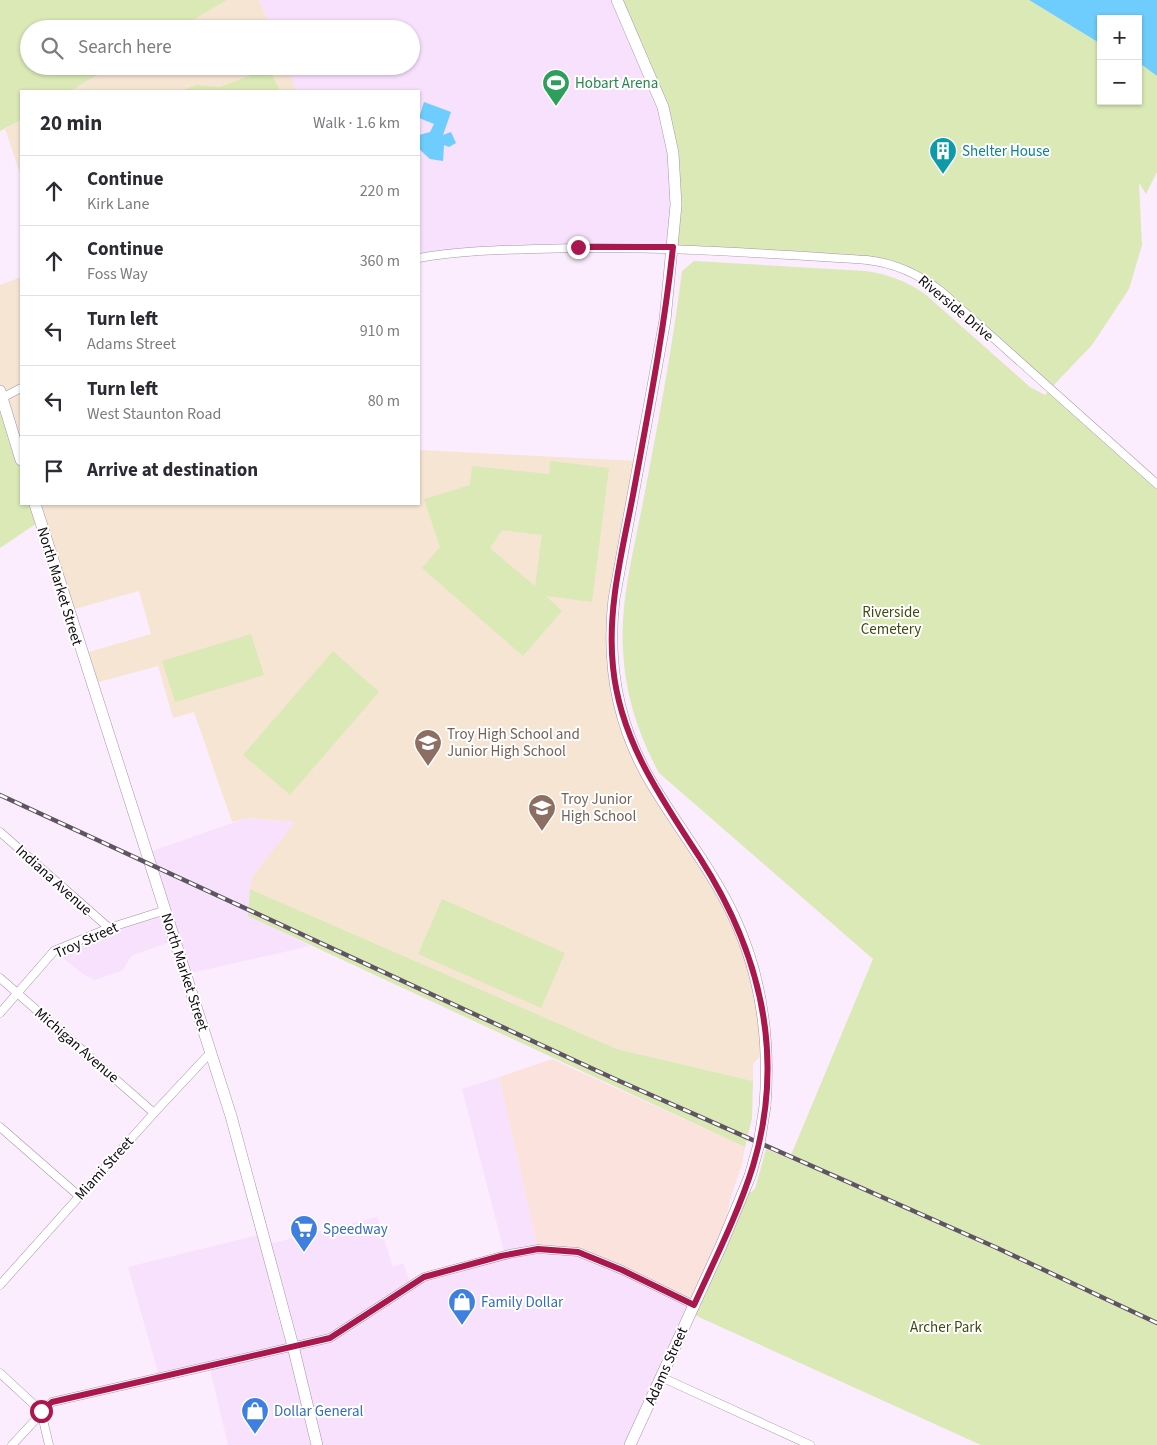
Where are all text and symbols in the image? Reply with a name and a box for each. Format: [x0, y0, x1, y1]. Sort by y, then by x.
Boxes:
map controls [1097, 15, 1142, 105]
button: + [1097, 15, 1142, 60]
search box [20, 20, 420, 75]
icon: search [38, 34, 66, 62]
text: Search here [78, 34, 172, 61]
button: − [1097, 60, 1142, 105]
sports icon: Hobart Arena [541, 68, 571, 107]
place label: Hobart Arena [575, 73, 658, 94]
text: 20 min [40, 108, 102, 138]
text: Walk · 1.6 km [313, 112, 400, 134]
building icon: Shelter House [928, 136, 958, 175]
place label: Shelter House [962, 141, 1050, 162]
text: Continue [87, 166, 164, 193]
icon: ahead [40, 177, 68, 205]
text: 220 m [360, 180, 400, 202]
text: Kirk Lane [87, 193, 149, 215]
text: Continue [87, 236, 164, 263]
route end [567, 236, 590, 259]
icon: ahead [40, 247, 68, 275]
text: 360 m [360, 250, 400, 272]
text: Foss Way [87, 263, 148, 285]
street label: Riverside Drive [913, 270, 998, 346]
text: Turn left [87, 306, 158, 333]
icon: left [40, 317, 68, 345]
text: 910 m [360, 320, 400, 342]
text: Adams Street [87, 333, 176, 355]
text: Turn left [87, 376, 158, 403]
icon: left [40, 387, 68, 415]
text: 80 m [368, 390, 400, 412]
text: West Staunton Road [87, 403, 221, 425]
icon: arrive [40, 457, 68, 485]
text: Arrive at destination [87, 457, 258, 484]
street label: North Market Street [31, 524, 88, 648]
park label: Riverside Cemetery [861, 602, 921, 640]
place label: Troy High School and Junior High School [447, 724, 580, 762]
school or university icon: Troy High School and Junior High School [413, 728, 443, 767]
place label: Troy Junior High School [561, 789, 636, 827]
school or university icon: Troy Junior High School [527, 793, 557, 832]
street label: Indiana Avenue [11, 840, 97, 921]
street label: North Market Street [156, 910, 214, 1034]
street label: Troy Street [51, 917, 122, 964]
street label: Michigan Avenue [30, 1003, 123, 1088]
street label: Miami Street [70, 1132, 139, 1205]
supermarket icon: Speedway [289, 1214, 319, 1253]
place label: Speedway [323, 1219, 388, 1240]
shop icon: Family Dollar [447, 1287, 477, 1326]
place label: Family Dollar [481, 1292, 564, 1313]
park label: Archer Park [910, 1317, 983, 1338]
street label: Adams Street [640, 1324, 693, 1409]
shop icon: Dollar General [240, 1396, 270, 1435]
route start [30, 1400, 53, 1423]
place label: Dollar General [274, 1401, 364, 1422]

